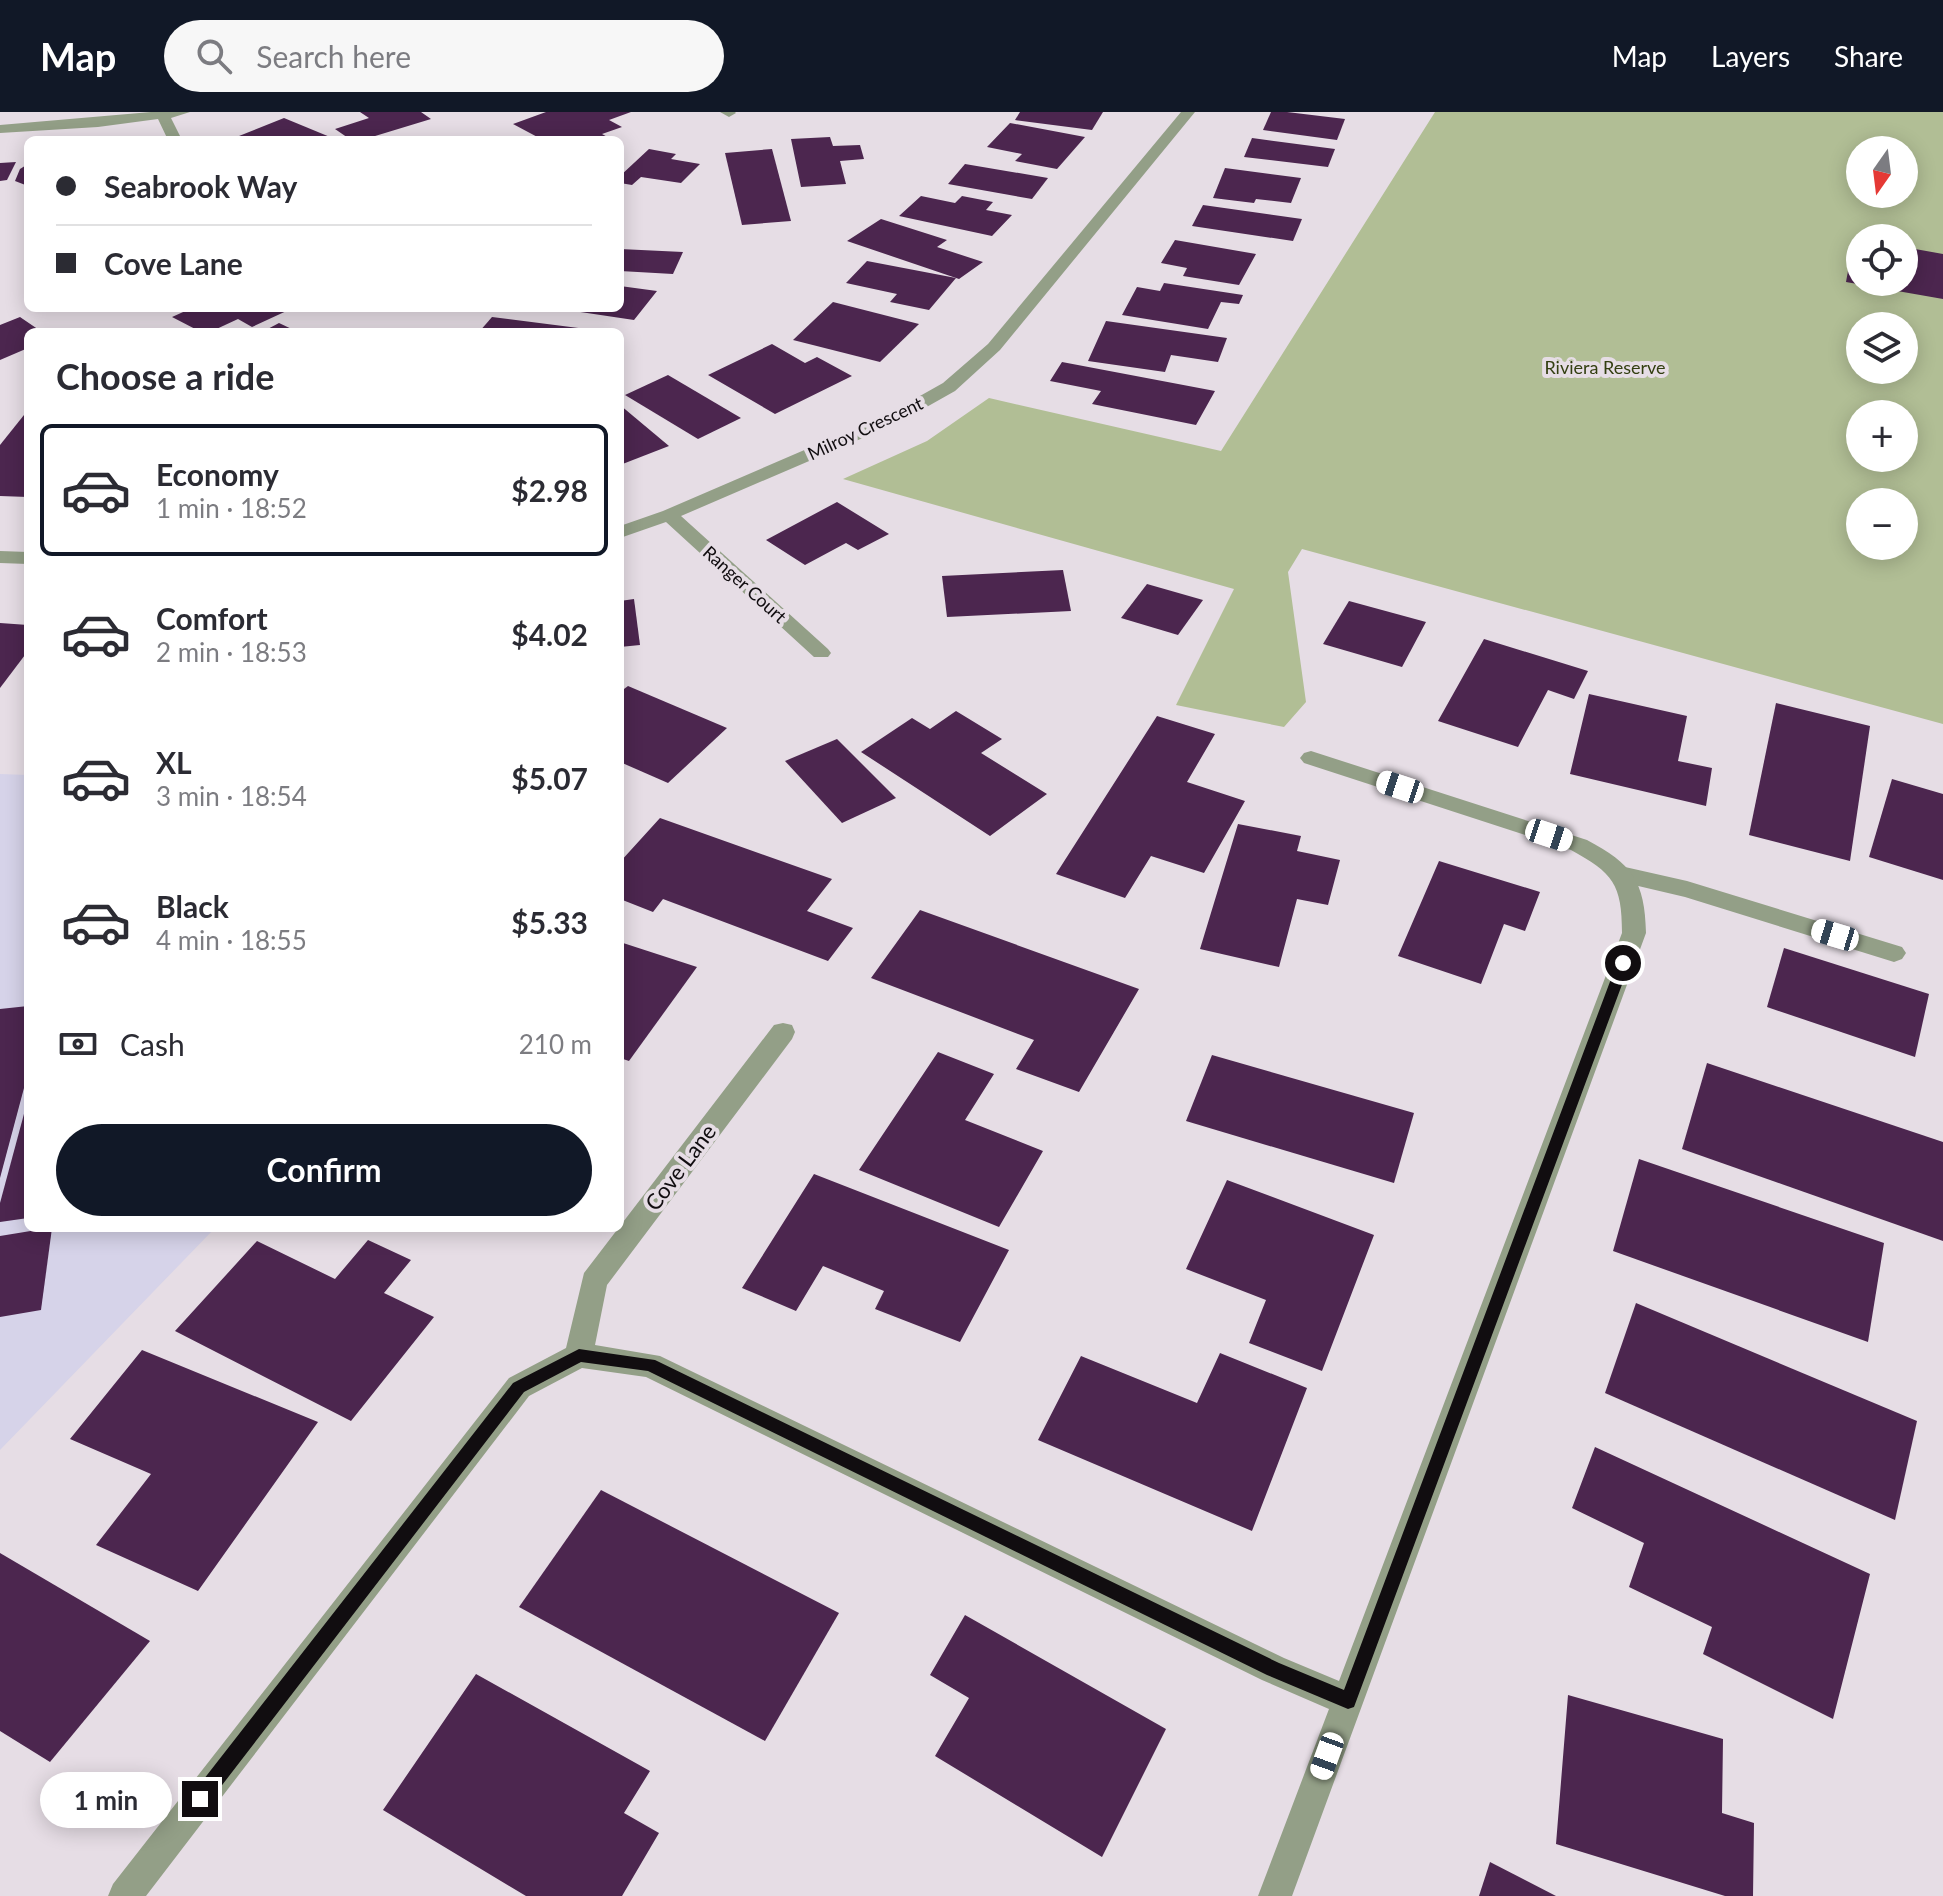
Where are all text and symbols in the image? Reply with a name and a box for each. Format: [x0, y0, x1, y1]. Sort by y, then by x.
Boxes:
search box [164, 20, 724, 92]
text: Map [40, 33, 116, 79]
icon: search [192, 34, 236, 78]
text: Search here [256, 38, 411, 74]
text: Map [1612, 39, 1667, 73]
text: Layers [1711, 39, 1790, 73]
text: Share [1834, 39, 1903, 73]
north arrow [1846, 136, 1918, 208]
map controls [1846, 136, 1918, 560]
text: Seabrook Way [104, 168, 297, 204]
button: locate [1846, 224, 1918, 296]
text: Cove Lane [104, 245, 243, 281]
button: layers [1846, 312, 1918, 384]
text: Choose a ride [56, 354, 275, 398]
park label: Riviera Reserve [1544, 356, 1666, 378]
street label: Milroy Crescent [804, 392, 927, 464]
button: + [1846, 400, 1918, 472]
icon: car [60, 454, 132, 526]
text: Economy [156, 456, 279, 492]
text: $2.98 [511, 472, 588, 508]
button: − [1846, 488, 1918, 560]
text: 1 min · 18:52 [156, 492, 307, 524]
street label: Ranger Court [699, 541, 792, 628]
icon: car [60, 598, 132, 670]
text: Comfort [156, 600, 268, 636]
text: $4.02 [511, 616, 588, 652]
text: 2 min · 18:53 [156, 636, 307, 668]
icon: car [60, 742, 132, 814]
text: XL [156, 744, 192, 780]
text: $5.07 [511, 760, 588, 796]
car [1373, 768, 1427, 806]
text: 3 min · 18:54 [156, 780, 307, 812]
car [1522, 816, 1576, 854]
icon: car [60, 886, 132, 958]
text: Black [156, 888, 229, 924]
text: $5.33 [511, 904, 588, 940]
car [1809, 917, 1861, 953]
text: 4 min · 18:55 [156, 924, 307, 956]
route start [1605, 945, 1641, 981]
icon: cash [56, 1022, 100, 1066]
text: Cash [120, 1026, 185, 1062]
text: 210 m [519, 1028, 592, 1060]
street label: Cove Lane [639, 1119, 721, 1215]
button: Confirm [56, 1124, 592, 1216]
car [1308, 1729, 1346, 1783]
callout: 1 min [40, 1771, 172, 1827]
route end [182, 1781, 218, 1817]
text: 1 min [74, 1784, 138, 1816]

